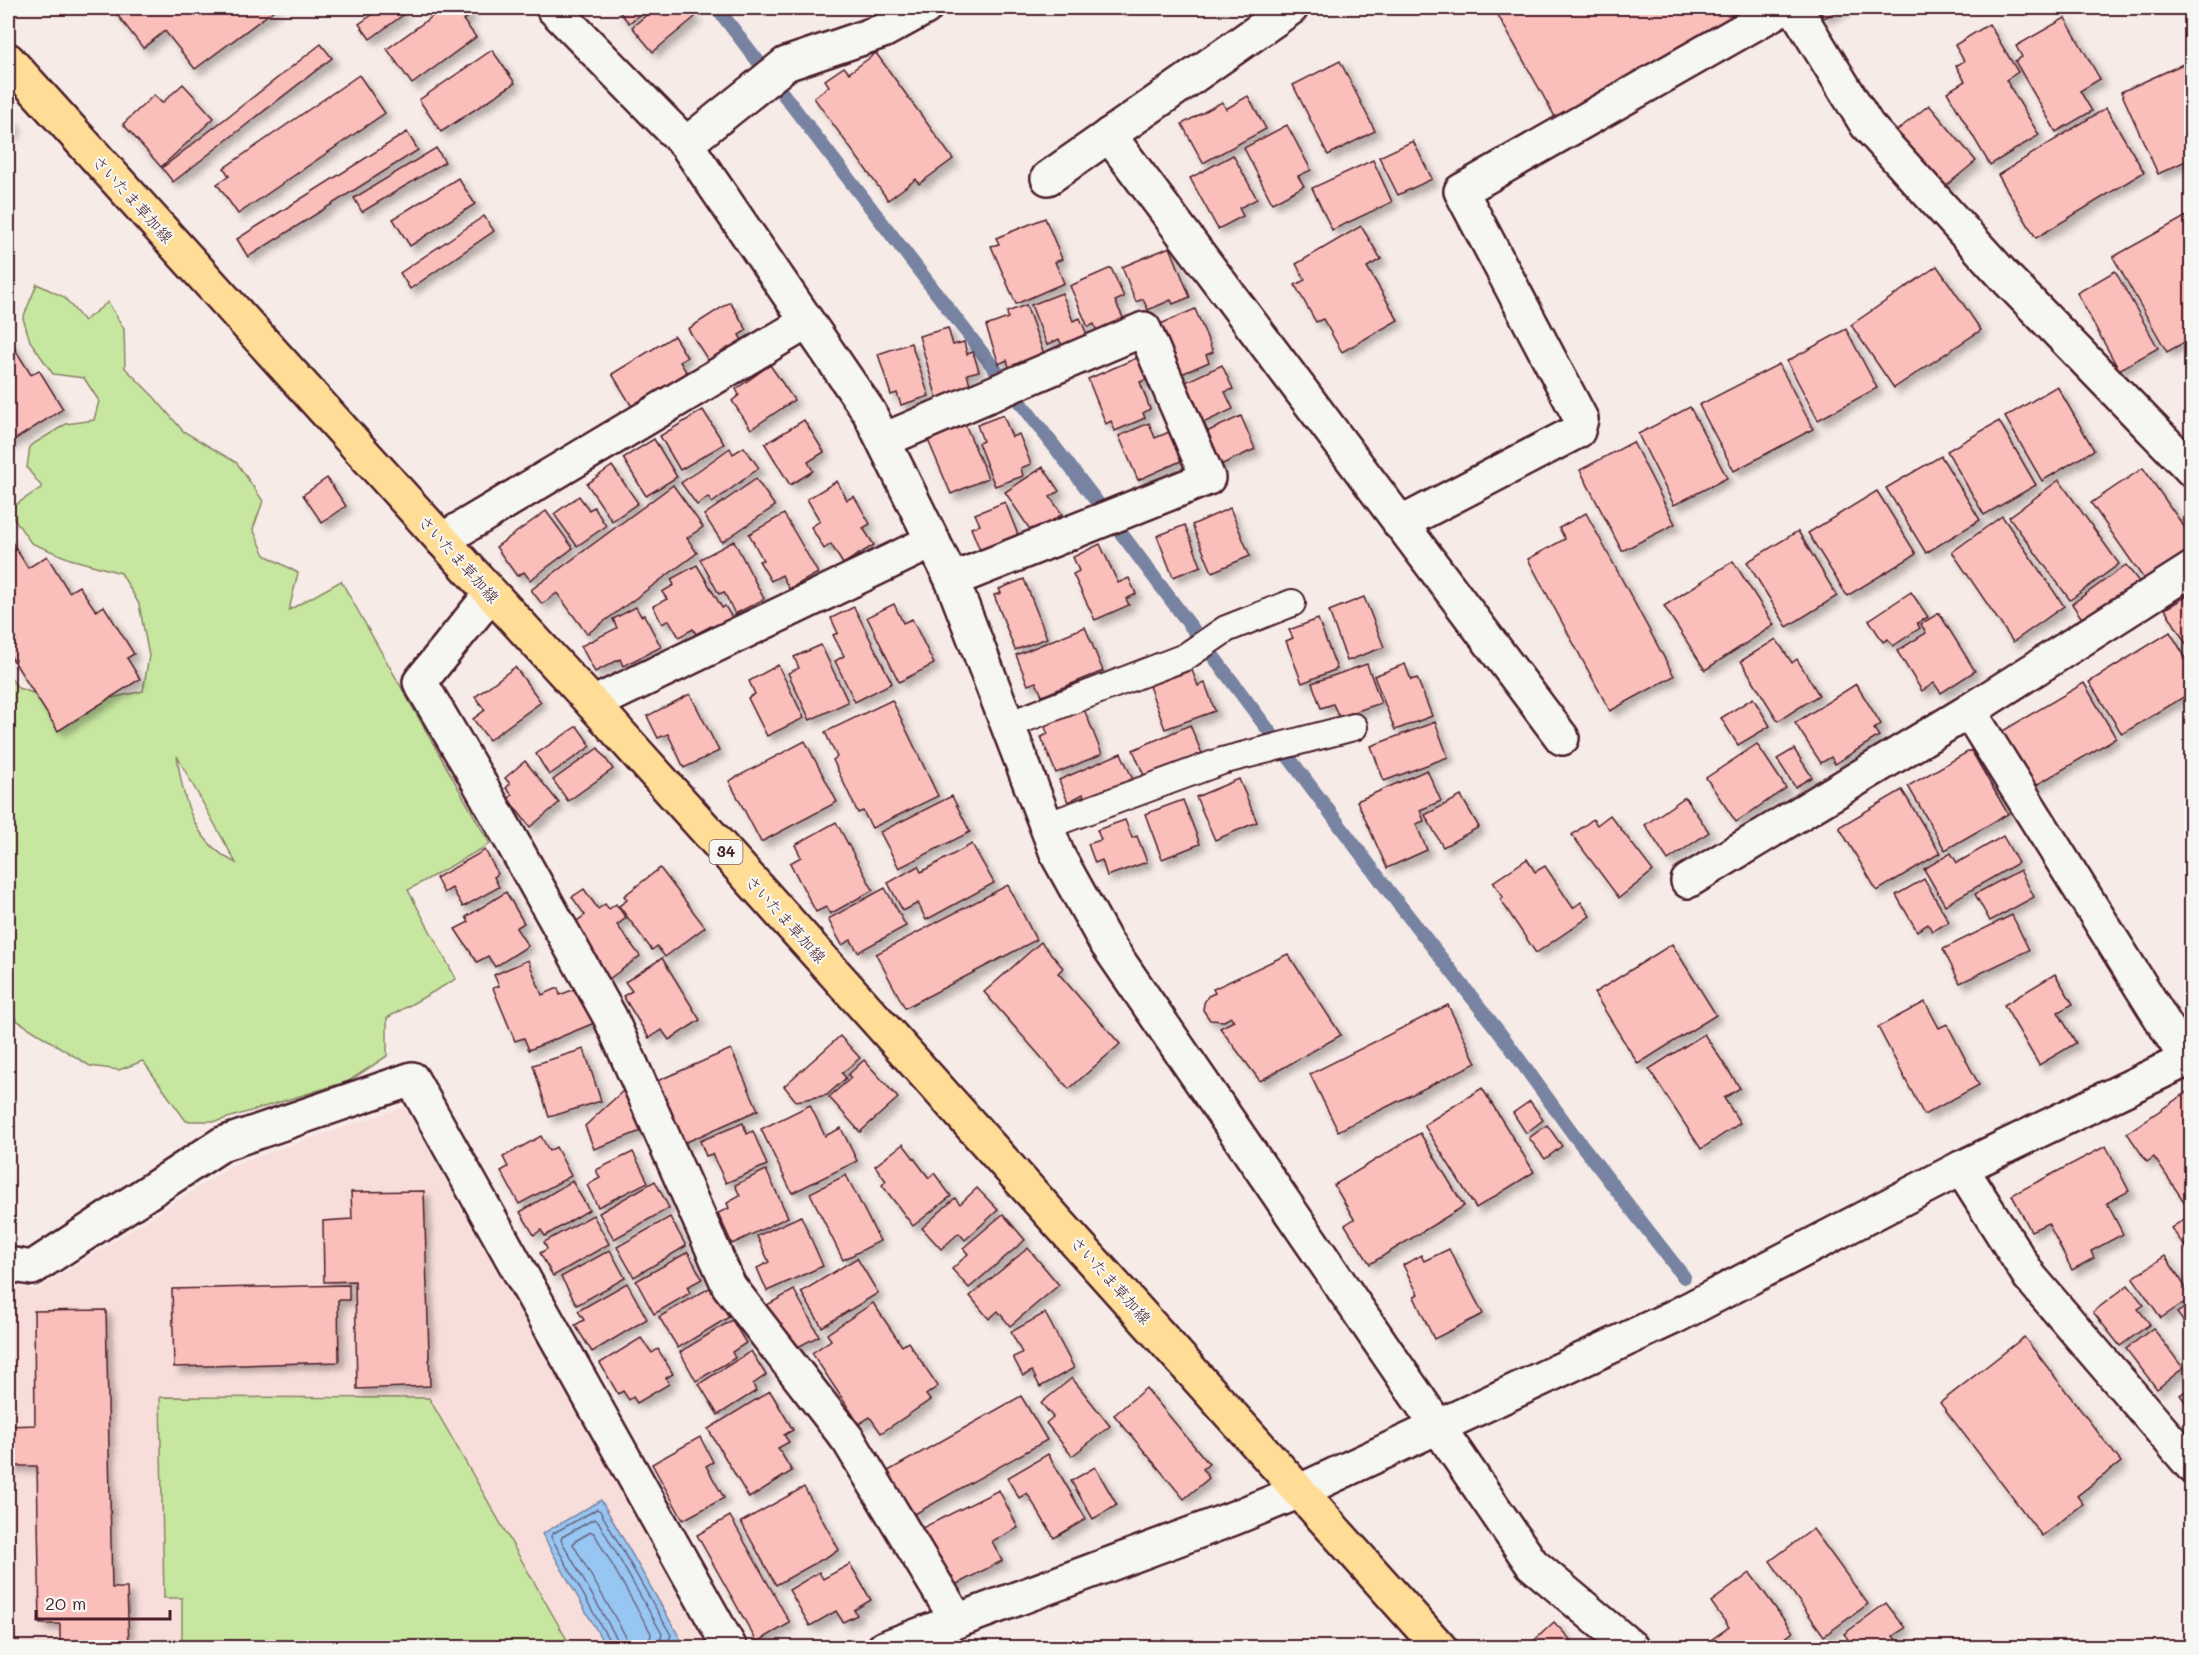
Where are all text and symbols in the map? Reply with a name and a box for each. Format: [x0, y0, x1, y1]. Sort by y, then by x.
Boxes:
street label: さいたま草加線 [88, 150, 178, 247]
street label: さいたま草加線 [414, 510, 504, 607]
road number: 34 [710, 840, 742, 864]
street label: さいたま草加線 [741, 870, 831, 967]
street label: さいたま草加線 [1066, 1231, 1156, 1328]
scale bar [36, 1583, 170, 1621]
text: 20 m [45, 1591, 86, 1615]

